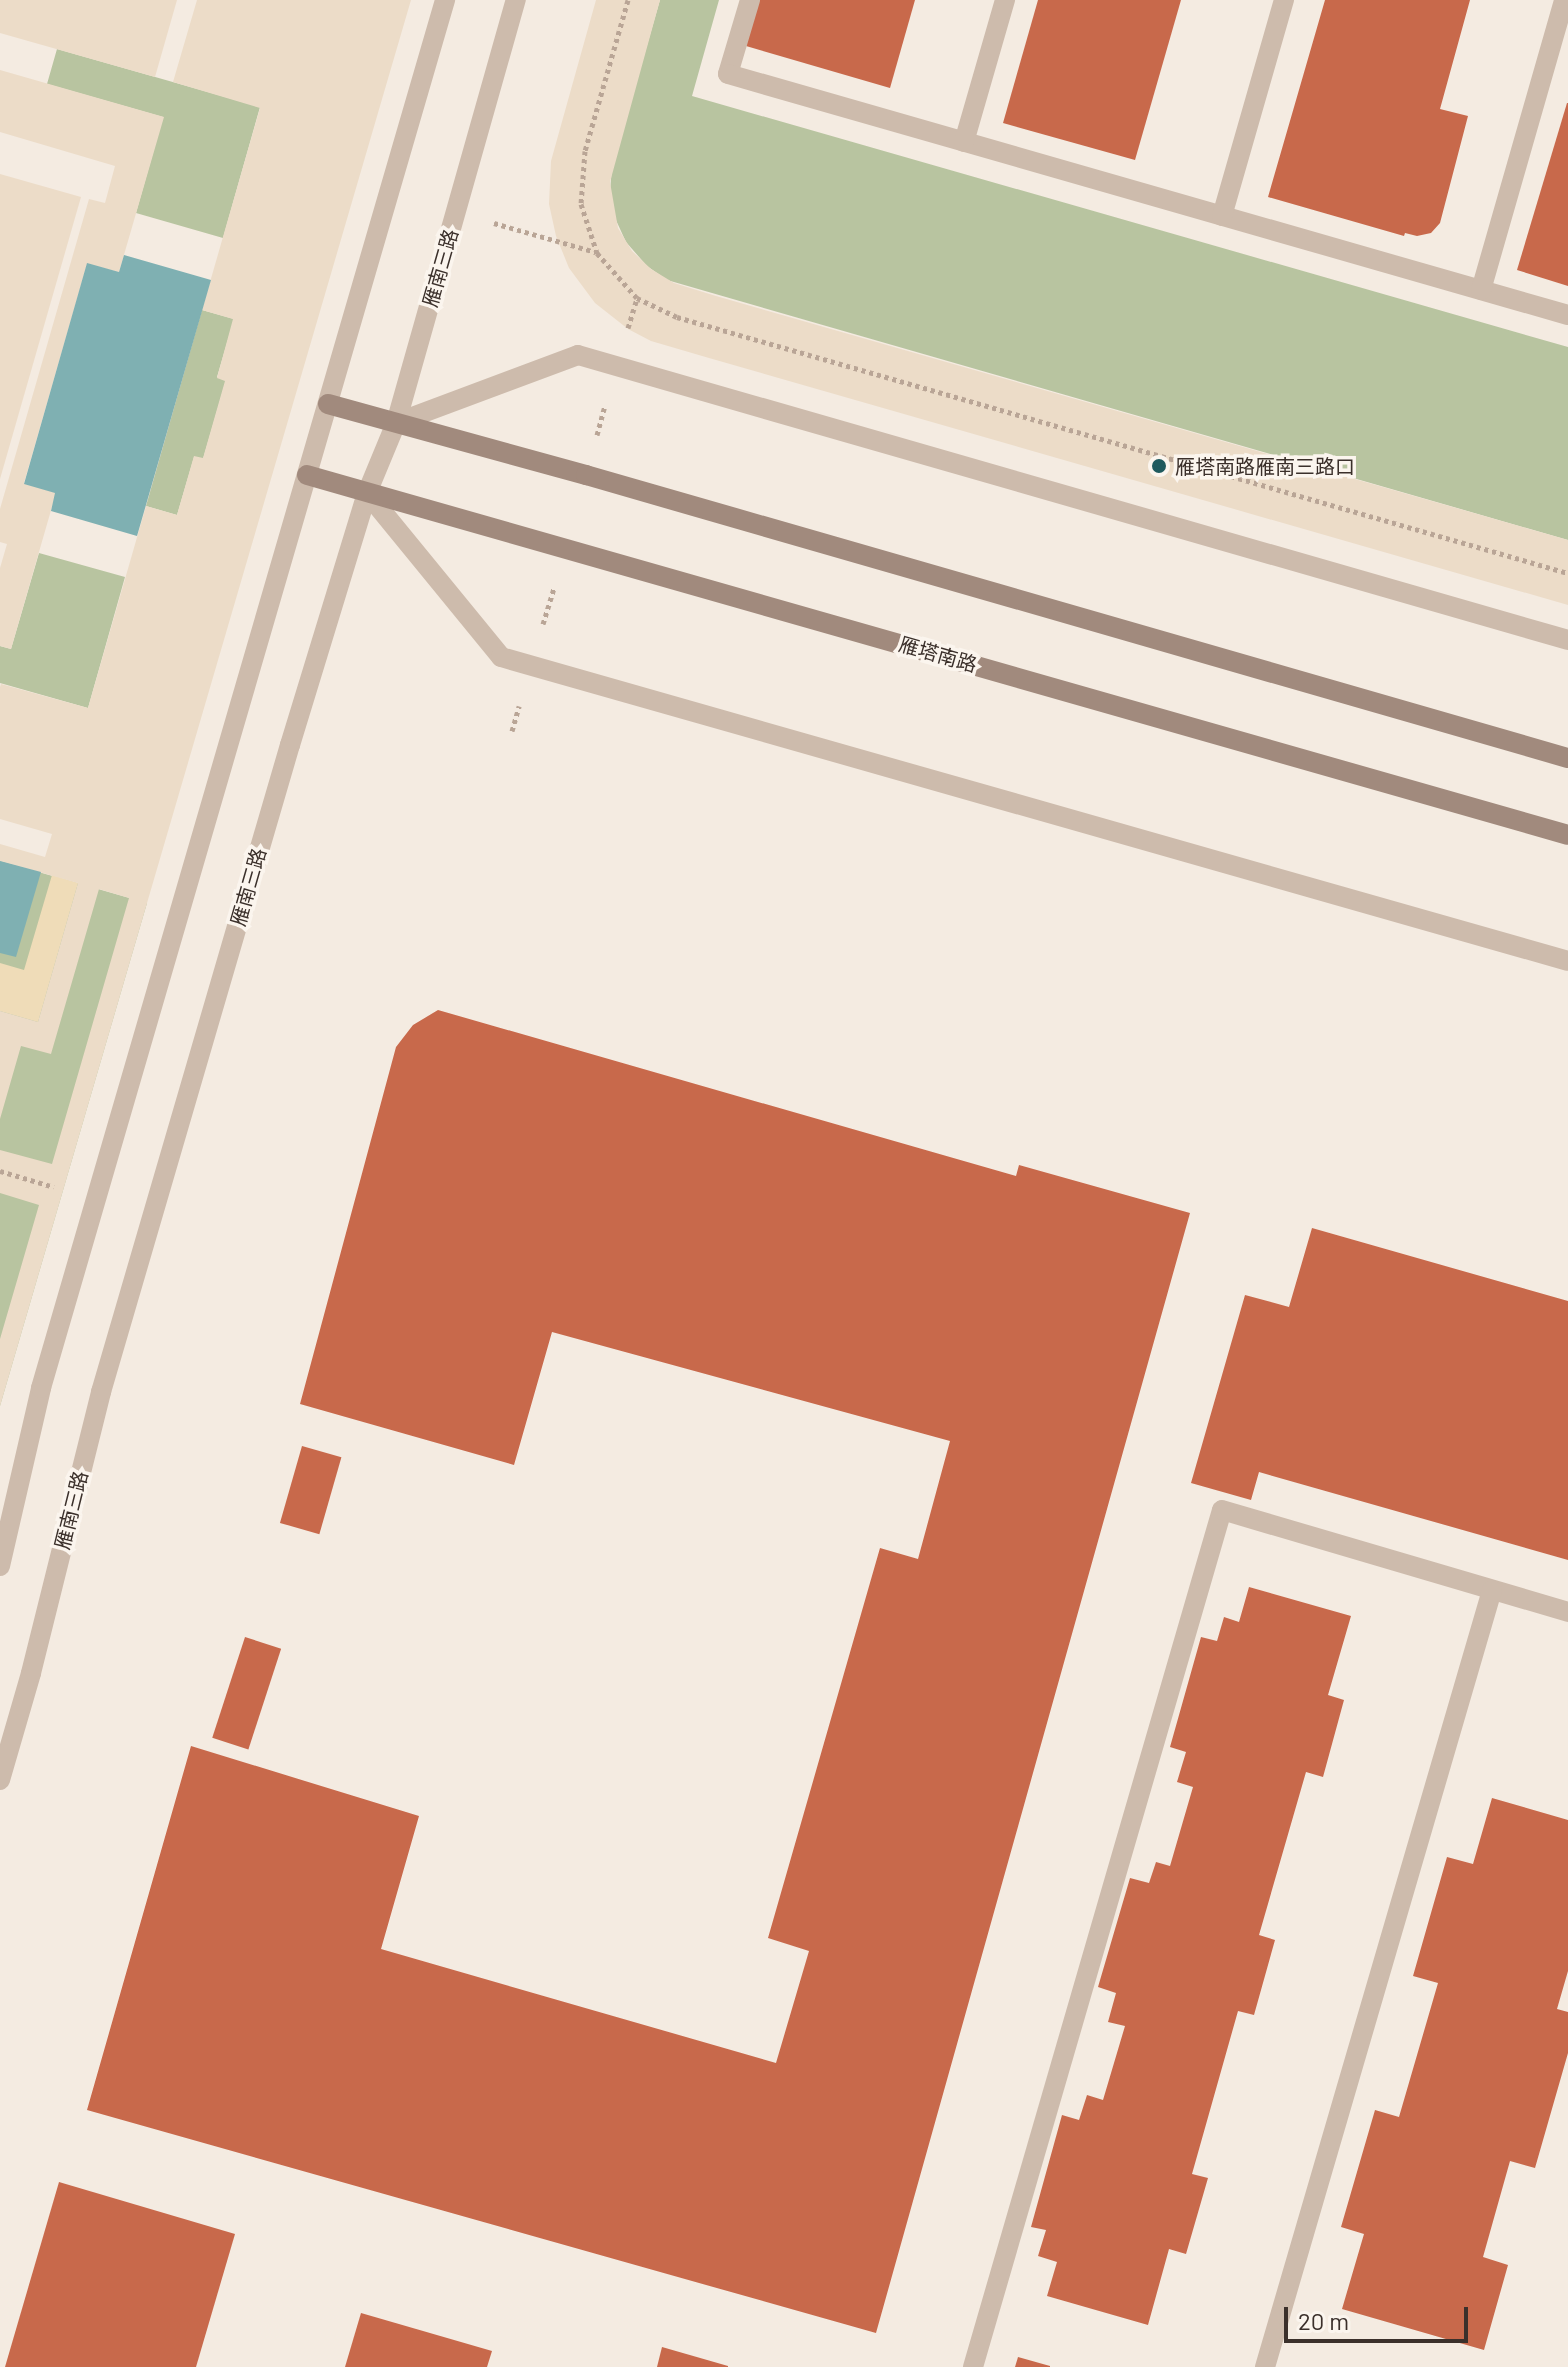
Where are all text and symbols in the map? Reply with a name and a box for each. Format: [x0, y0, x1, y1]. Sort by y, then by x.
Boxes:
street label: 雁南三路 [417, 226, 463, 310]
place label: 雁塔南路雁南三路口 [1175, 454, 1355, 478]
marker: 雁塔南路雁南三路口 [1150, 457, 1168, 475]
street label: 雁塔南路 [896, 631, 980, 677]
street label: 雁南三路 [225, 845, 271, 929]
street label: 雁南三路 [50, 1468, 92, 1552]
scale bar [1288, 2291, 1472, 2341]
text: 20 m [1298, 2306, 1349, 2335]

